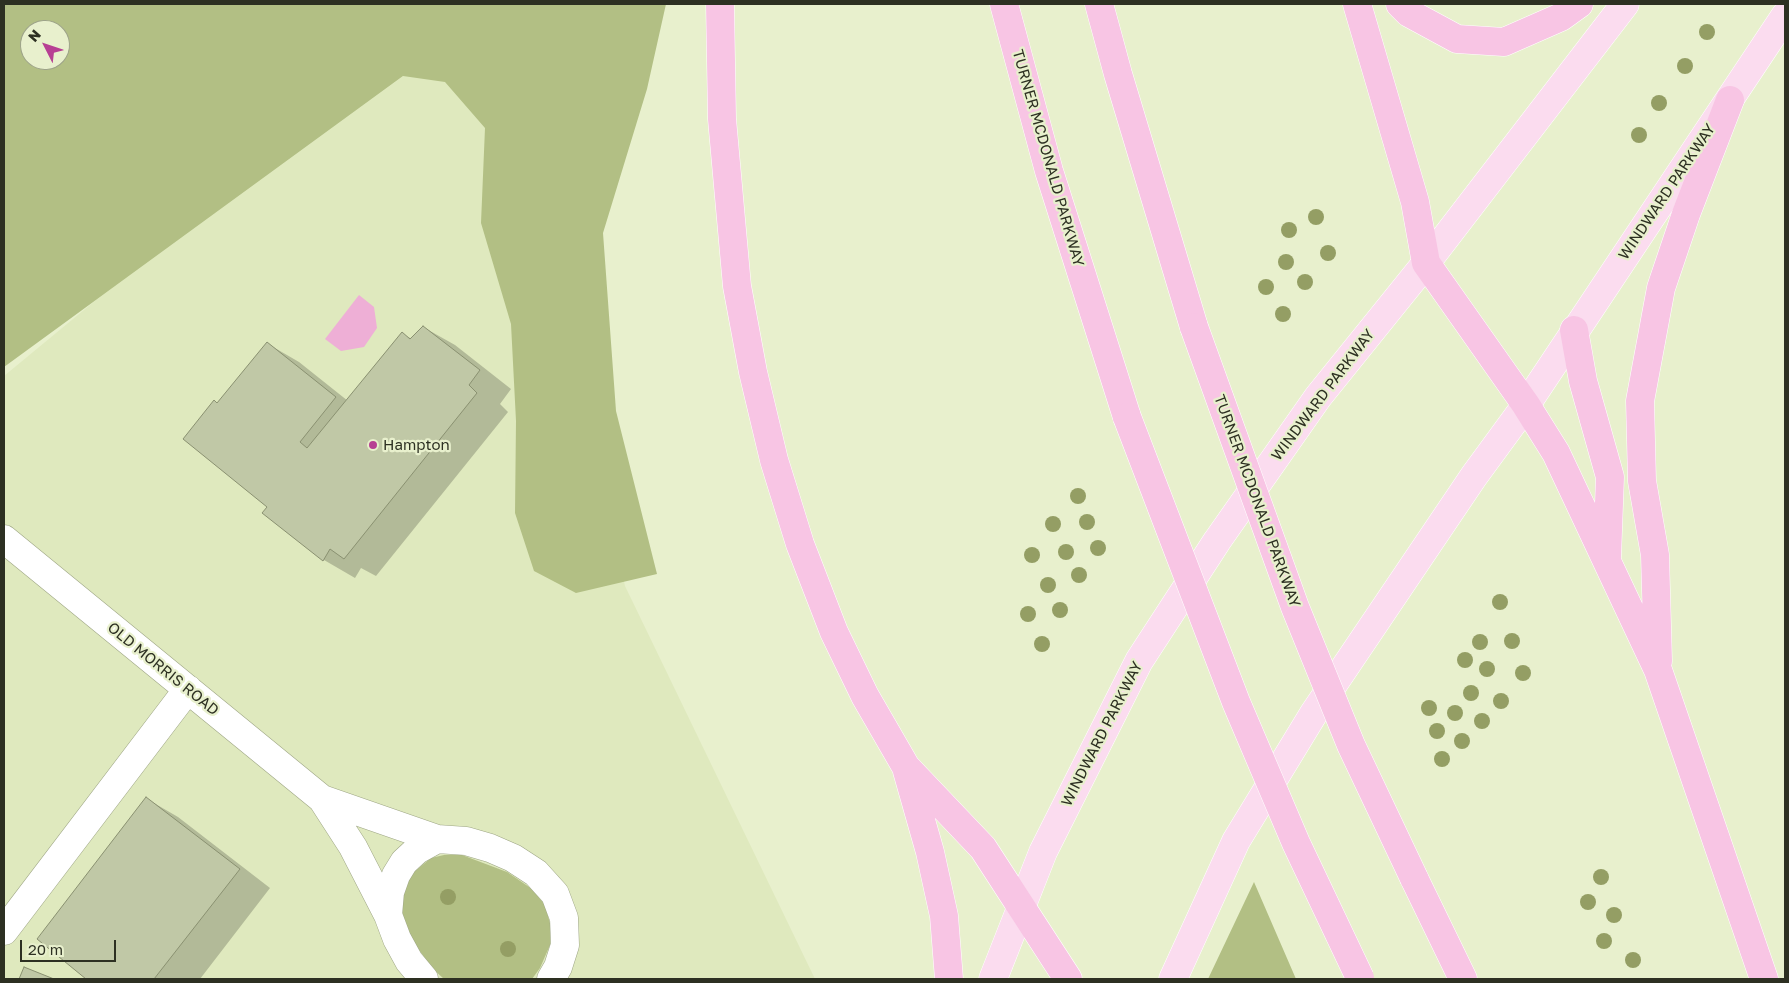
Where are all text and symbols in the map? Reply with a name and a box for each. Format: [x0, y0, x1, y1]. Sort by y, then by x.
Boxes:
north arrow [20, 20, 70, 70]
text: N [24, 26, 44, 45]
street label: TURNER MCDONALD PARKWAY [1008, 47, 1088, 269]
street label: WINDWARD PARKWAY [1615, 121, 1719, 263]
street label: WINDWARD PARKWAY [1268, 326, 1378, 464]
street label: TURNER MCDONALD PARKWAY [1210, 392, 1304, 610]
place label: Hampton [383, 436, 450, 454]
marker: Hampton [367, 439, 379, 451]
street label: OLD MORRIS ROAD [104, 619, 222, 719]
street label: WINDWARD PARKWAY [1058, 659, 1146, 809]
scale bar [22, 930, 119, 962]
text: 20 m [28, 940, 63, 958]

